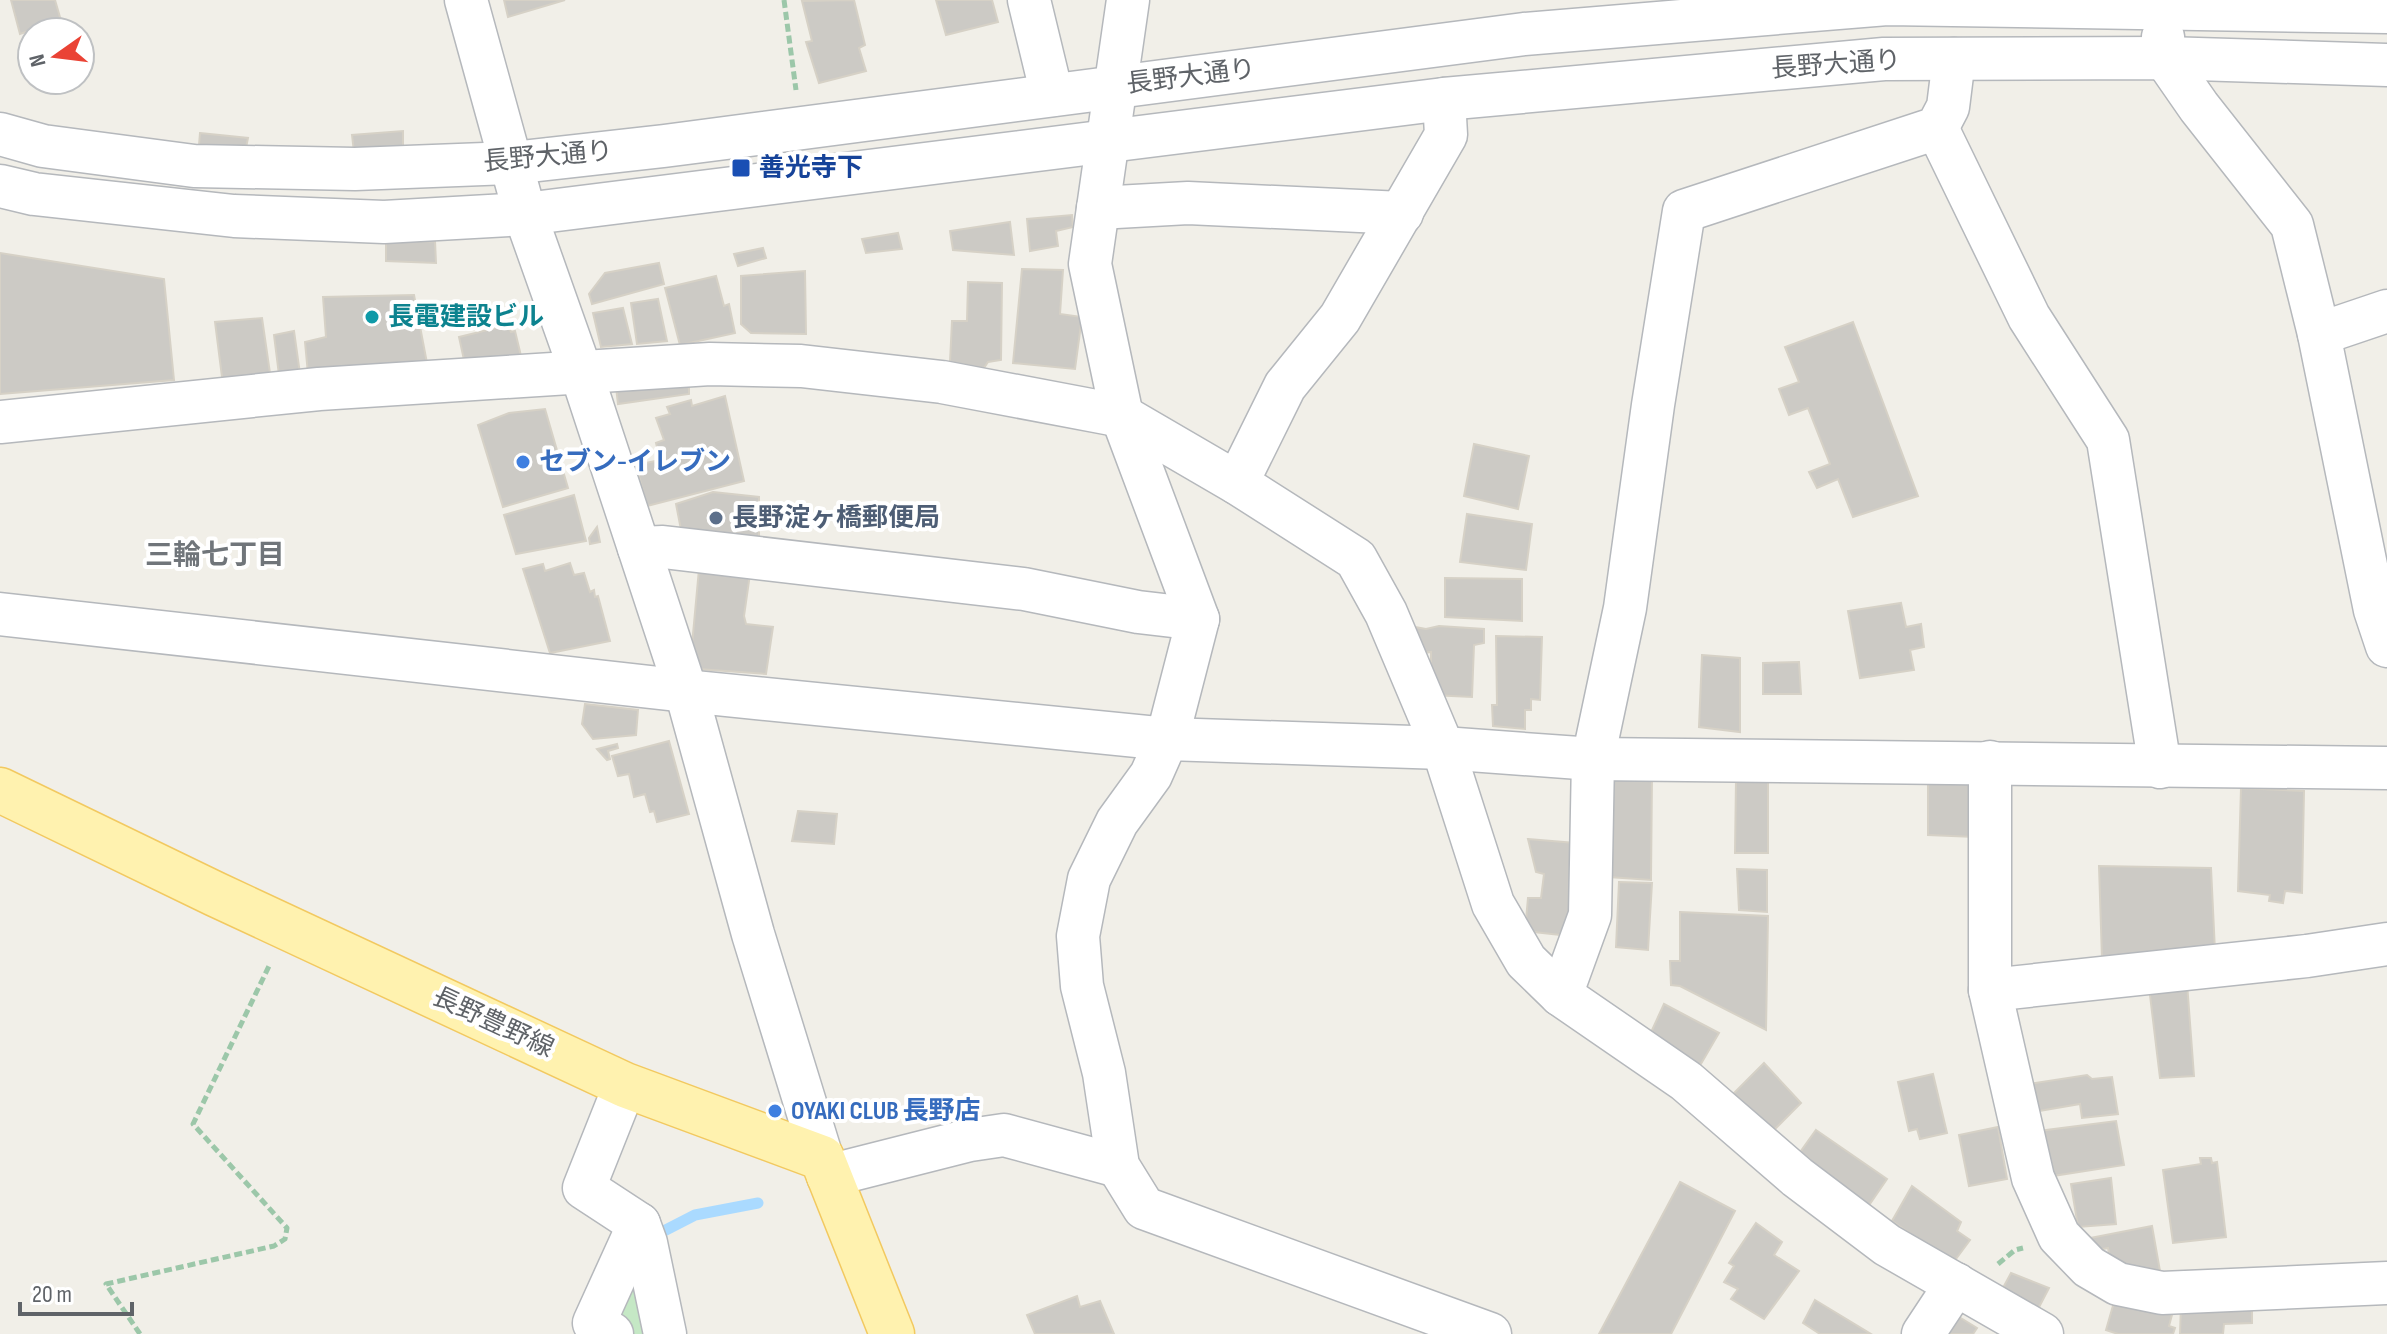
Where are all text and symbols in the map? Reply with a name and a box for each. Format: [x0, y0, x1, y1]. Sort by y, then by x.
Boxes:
north arrow [16, 16, 96, 96]
street label: 長野大通り [1770, 45, 1902, 85]
text: N [24, 52, 53, 69]
street label: 長野大通り [1125, 54, 1257, 100]
street label: 長野大通り [482, 136, 614, 178]
place label: 善光寺下 [759, 153, 863, 184]
marker: 善光寺下 [730, 157, 752, 179]
place label: 長電建設ビル [388, 302, 544, 333]
marker: 長電建設ビル [363, 308, 381, 326]
place label: セブン-イレブン [539, 447, 731, 478]
marker: セブン-イレブン [514, 453, 532, 471]
place label: 長野淀ヶ橋郵便局 [732, 503, 940, 534]
marker: 長野淀ヶ橋郵便局 [707, 509, 725, 527]
district label: 三輪七丁目 [145, 539, 285, 572]
street label: 長野豊野線 [428, 981, 558, 1065]
place label: OYAKI CLUB 長野店 [791, 1096, 981, 1127]
marker: OYAKI CLUB 長野店 [766, 1102, 784, 1120]
scale bar [20, 1266, 132, 1316]
text: 20 m [32, 1280, 72, 1309]

